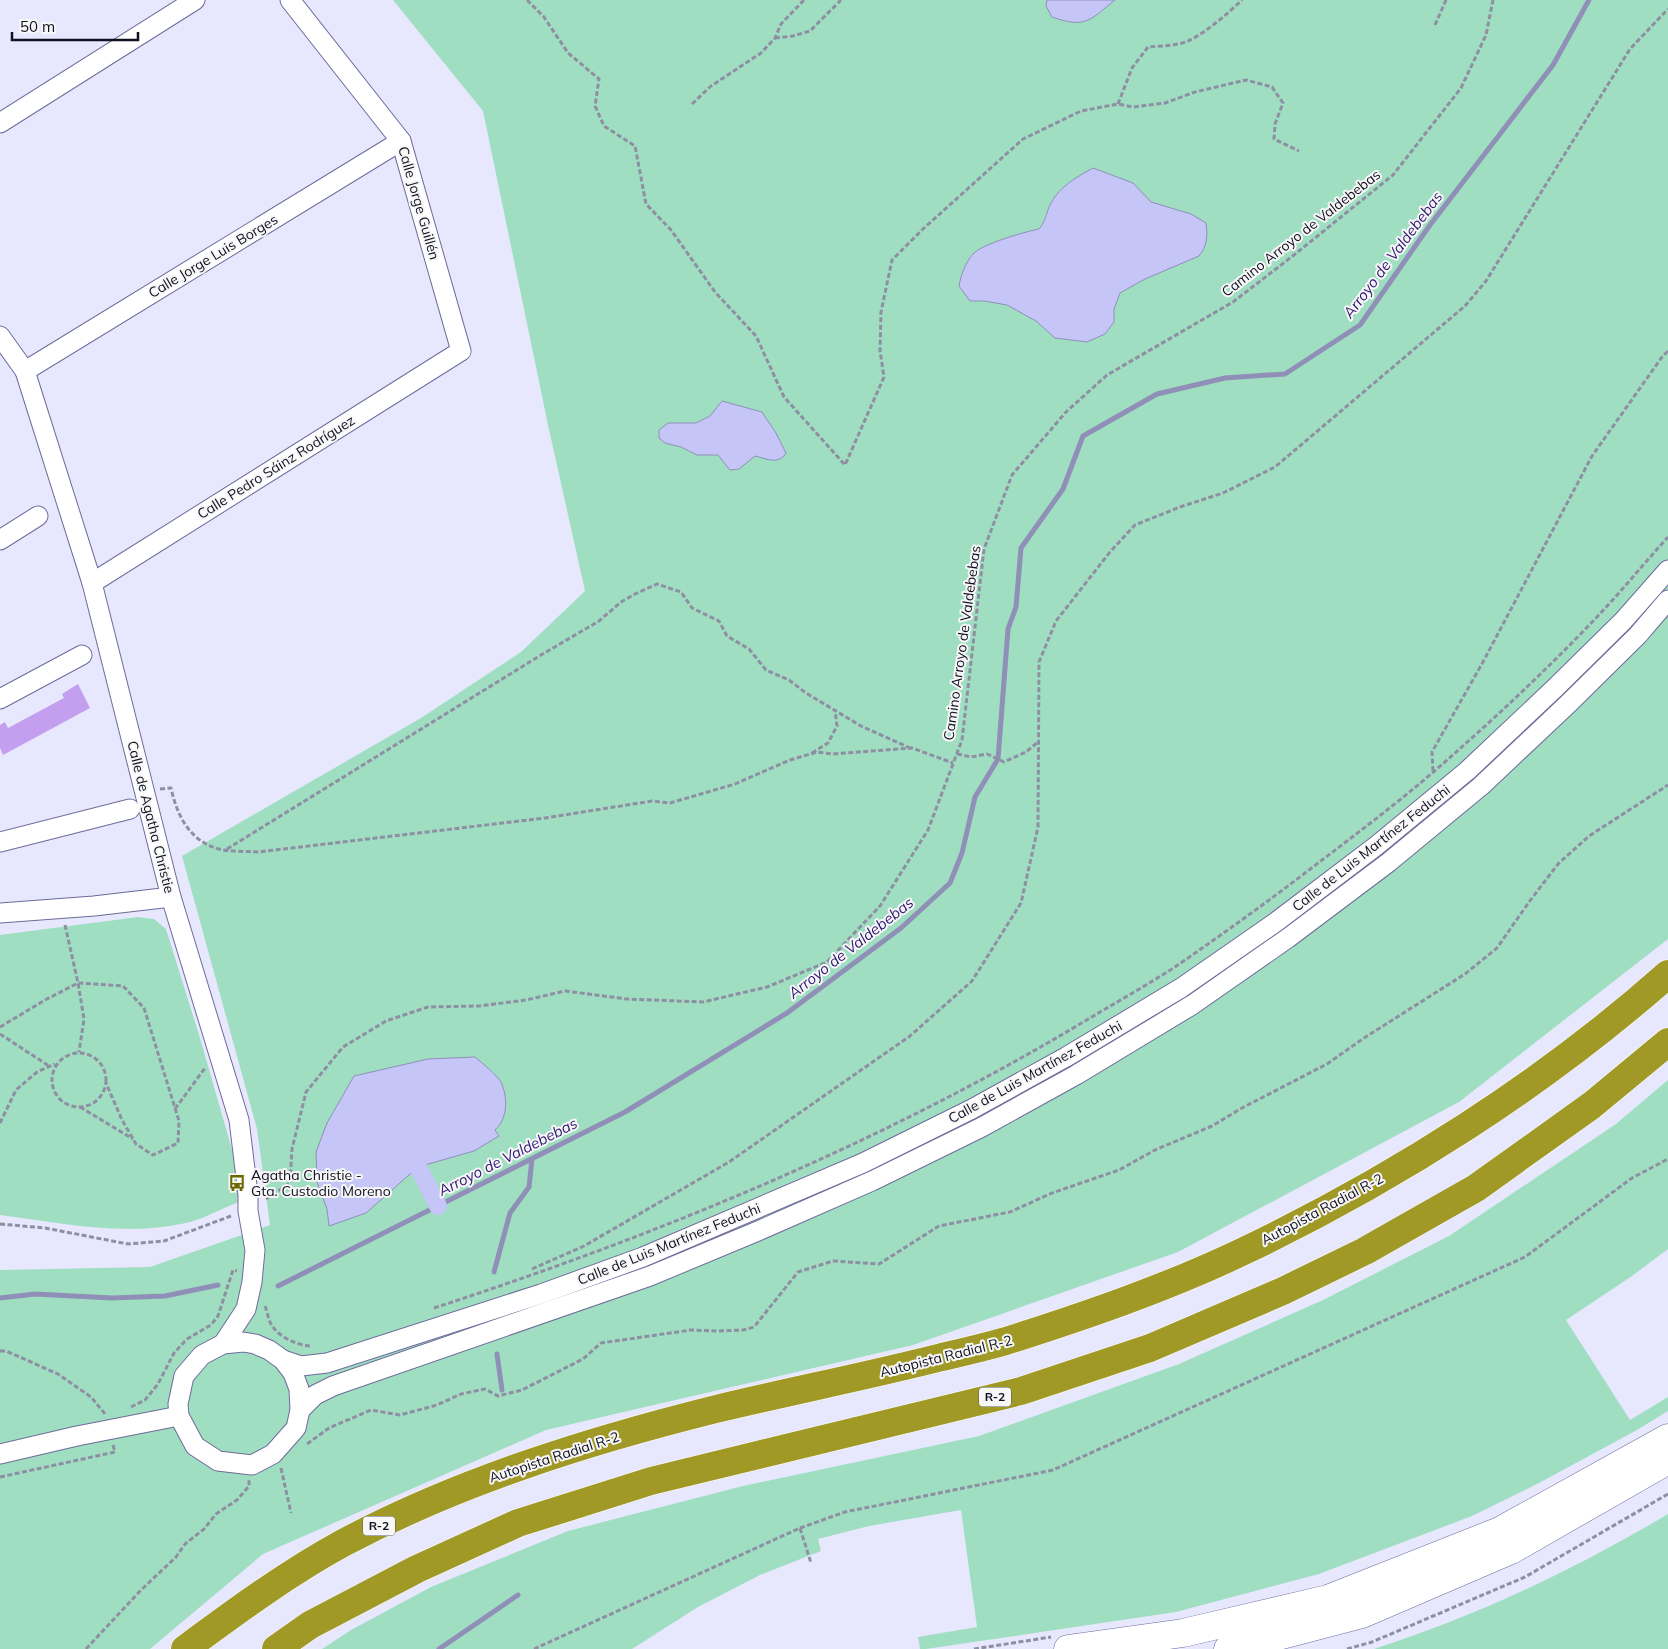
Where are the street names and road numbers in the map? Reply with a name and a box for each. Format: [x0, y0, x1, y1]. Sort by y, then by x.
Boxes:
street label: Calle Jorge Guillén [394, 144, 444, 262]
street label: Camino Arroyo de Valdebebas [1218, 165, 1384, 301]
street label: Calle Jorge Luis Borges [145, 210, 281, 302]
street label: Calle Pedro Sáinz Rodríguez [194, 411, 358, 523]
street label: Camino Arroyo de Valdebebas [939, 544, 985, 742]
street label: Calle de Agatha Christie [123, 739, 179, 895]
street label: Calle de Luis Martínez Feduchi [1288, 781, 1454, 915]
street label: Calle de Luis Martínez Feduchi [945, 1017, 1125, 1127]
street label: Autopista Radial R-2 [1258, 1169, 1386, 1249]
street label: Calle de Luis Martínez Feduchi [575, 1199, 763, 1289]
street label: Autopista Radial R-2 [878, 1331, 1014, 1381]
road number: R-2 [979, 1388, 1011, 1406]
street label: Autopista Radial R-2 [487, 1427, 621, 1487]
road number: R-2 [363, 1516, 395, 1535]

